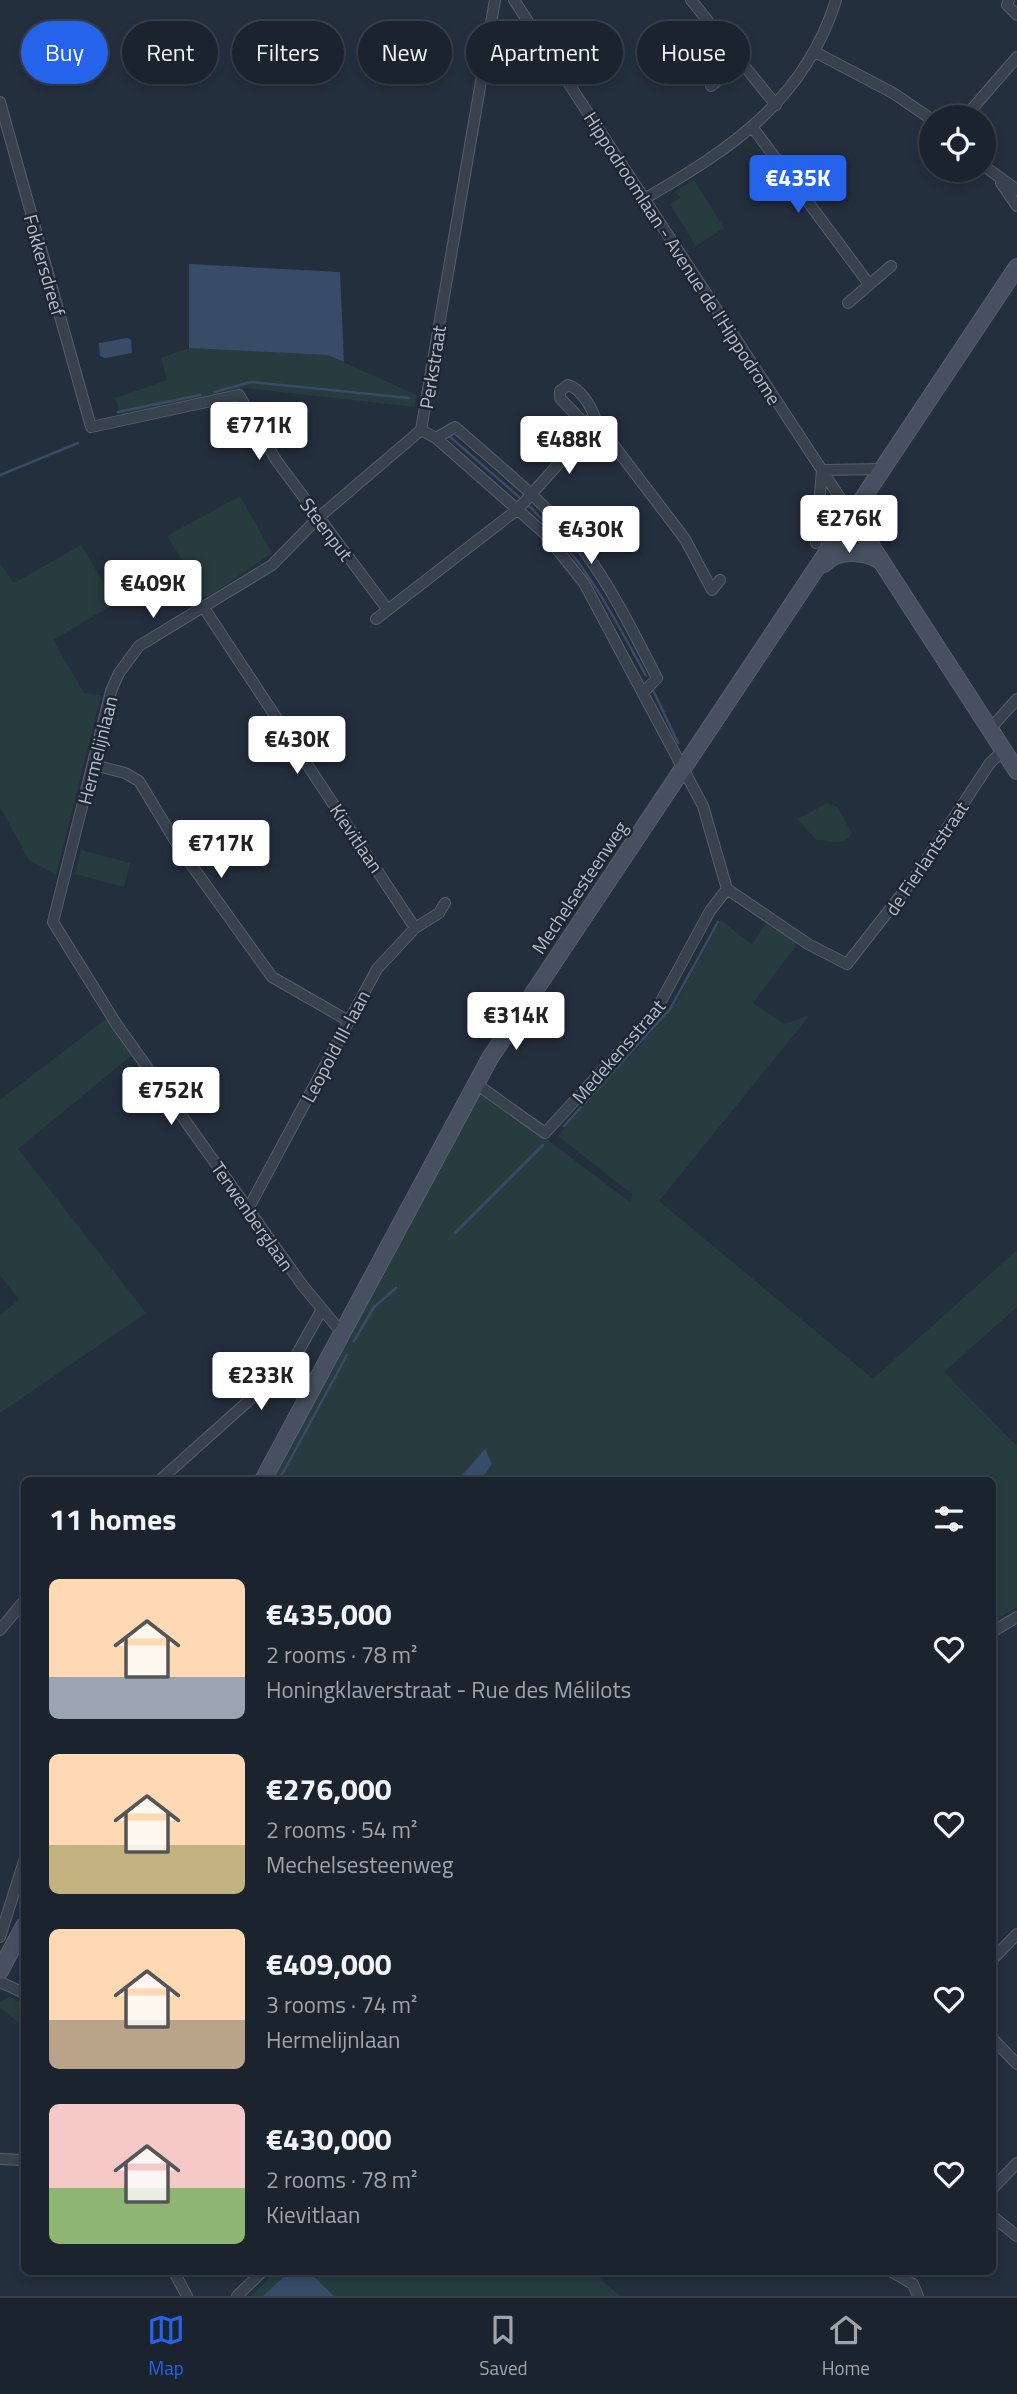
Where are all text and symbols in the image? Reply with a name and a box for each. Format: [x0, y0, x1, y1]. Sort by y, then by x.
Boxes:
chip: Buy [21, 21, 108, 84]
chip: Rent [122, 21, 218, 84]
chip: Filters [232, 21, 344, 84]
chip: New [358, 21, 452, 84]
chip: Apartment [466, 21, 623, 84]
chip: House [637, 21, 750, 84]
map controls [919, 105, 996, 182]
button: locate [919, 105, 996, 182]
street label: Hippodroomlaan - Avenue de l'Hippodrome [577, 106, 789, 410]
pin: €435K [749, 156, 847, 215]
text: €435K [765, 160, 831, 195]
street label: Fokkersdreef [17, 211, 74, 320]
street label: Perkstraat [411, 323, 453, 411]
pin: €771K [210, 402, 308, 462]
text: €771K [226, 407, 292, 442]
pin: €488K [520, 416, 618, 476]
text: €488K [536, 421, 602, 456]
street label: Steenput [293, 491, 361, 567]
pin: €276K [800, 496, 898, 555]
text: €276K [816, 500, 882, 535]
pin: €430K [542, 506, 640, 566]
text: €430K [558, 511, 624, 546]
pin: €409K [104, 560, 202, 620]
text: €409K [120, 565, 186, 600]
street label: Hermelijnlaan [70, 693, 124, 807]
pin: €430K [248, 716, 346, 776]
text: €430K [264, 721, 330, 756]
street label: de Fierlantstraat [877, 795, 975, 921]
street label: Kievitlaan [323, 798, 391, 878]
street label: Mechelsesteenweg [524, 814, 634, 959]
pin: €717K [172, 820, 270, 880]
text: €717K [188, 825, 254, 860]
street label: Leopold III-laan [293, 985, 377, 1107]
pin: €314K [467, 992, 565, 1052]
street label: Medekensstraat [564, 992, 672, 1110]
text: €314K [483, 997, 549, 1032]
pin: €752K [122, 1068, 220, 1127]
text: €752K [138, 1072, 204, 1107]
street label: Terwenberglaan [204, 1155, 302, 1277]
pin: €233K [212, 1352, 310, 1412]
text: €233K [228, 1357, 294, 1392]
text: 11 homes [49, 1496, 176, 1542]
icon: filters [930, 1500, 968, 1538]
text: €435,000 [266, 1591, 392, 1637]
icon: home [105, 1607, 189, 1691]
icon: heart [930, 1630, 968, 1668]
text: 2 rooms · 78 m² [266, 1637, 417, 1672]
text: Honingklaverstraat - Rue des Mélilots [266, 1672, 631, 1707]
text: €276,000 [266, 1766, 392, 1812]
icon: home [105, 1782, 189, 1866]
icon: heart [930, 1805, 968, 1843]
text: 2 rooms · 54 m² [266, 1812, 417, 1847]
text: Mechelsesteenweg [266, 1847, 454, 1882]
text: €409,000 [266, 1941, 392, 1987]
icon: home [105, 1957, 189, 2041]
icon: heart [930, 1980, 968, 2018]
text: 3 rooms · 74 m² [266, 1987, 417, 2022]
text: Hermelijnlaan [266, 2022, 400, 2057]
text: €430,000 [266, 2116, 392, 2162]
icon: home [105, 2132, 189, 2216]
icon: heart [930, 2155, 968, 2193]
text: 2 rooms · 78 m² [266, 2162, 417, 2197]
text: Kievitlaan [266, 2197, 360, 2232]
tab: Map [147, 2311, 185, 2382]
tab: Saved [479, 2311, 528, 2382]
tab: Home [822, 2311, 870, 2382]

